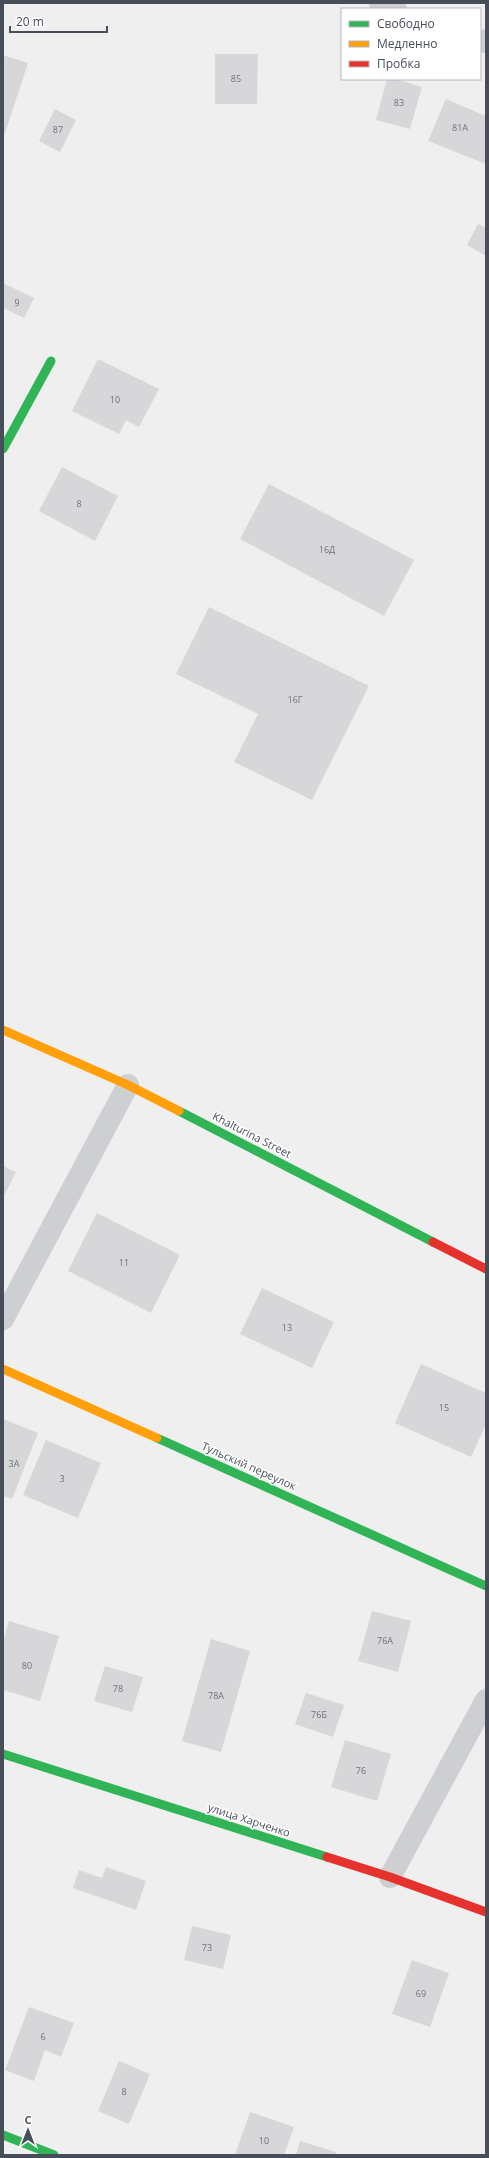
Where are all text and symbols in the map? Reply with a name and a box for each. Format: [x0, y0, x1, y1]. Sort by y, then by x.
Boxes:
scale bar [10, 8, 107, 34]
legend [341, 8, 481, 80]
text: 20 m [16, 13, 44, 30]
text: Свободно [377, 15, 435, 32]
text: Медленно [377, 35, 437, 52]
text: Пробка [377, 55, 420, 72]
house number: 85 [231, 72, 241, 85]
house number: 83 [394, 96, 404, 109]
house number: 81А [452, 121, 468, 134]
house number: 87 [53, 123, 63, 136]
house number: 9 [14, 296, 20, 309]
house number: 10 [110, 393, 120, 406]
house number: 8 [76, 497, 82, 510]
house number: 16Д [319, 543, 335, 556]
house number: 16Г [288, 693, 303, 706]
street label: Khalturina Street [210, 1108, 294, 1161]
house number: 11 [119, 1256, 129, 1269]
house number: 13 [282, 1321, 292, 1334]
house number: 15 [439, 1401, 449, 1414]
street label: Тульский переулок [199, 1438, 299, 1493]
house number: 3А [9, 1457, 20, 1470]
house number: 3 [59, 1472, 65, 1485]
house number: 76А [377, 1634, 393, 1647]
house number: 80 [22, 1659, 32, 1672]
house number: 78 [113, 1682, 123, 1695]
house number: 78А [208, 1689, 224, 1702]
house number: 76Б [311, 1708, 327, 1721]
house number: 76 [356, 1764, 366, 1777]
street label: улица Харченко [206, 1799, 293, 1840]
house number: 73 [202, 1941, 212, 1954]
house number: 69 [416, 1987, 426, 2000]
house number: 6 [40, 2030, 46, 2043]
house number: 8 [121, 2085, 127, 2098]
north arrow [8, 2110, 48, 2150]
text: С [24, 2112, 32, 2127]
house number: 10 [259, 2134, 269, 2147]

